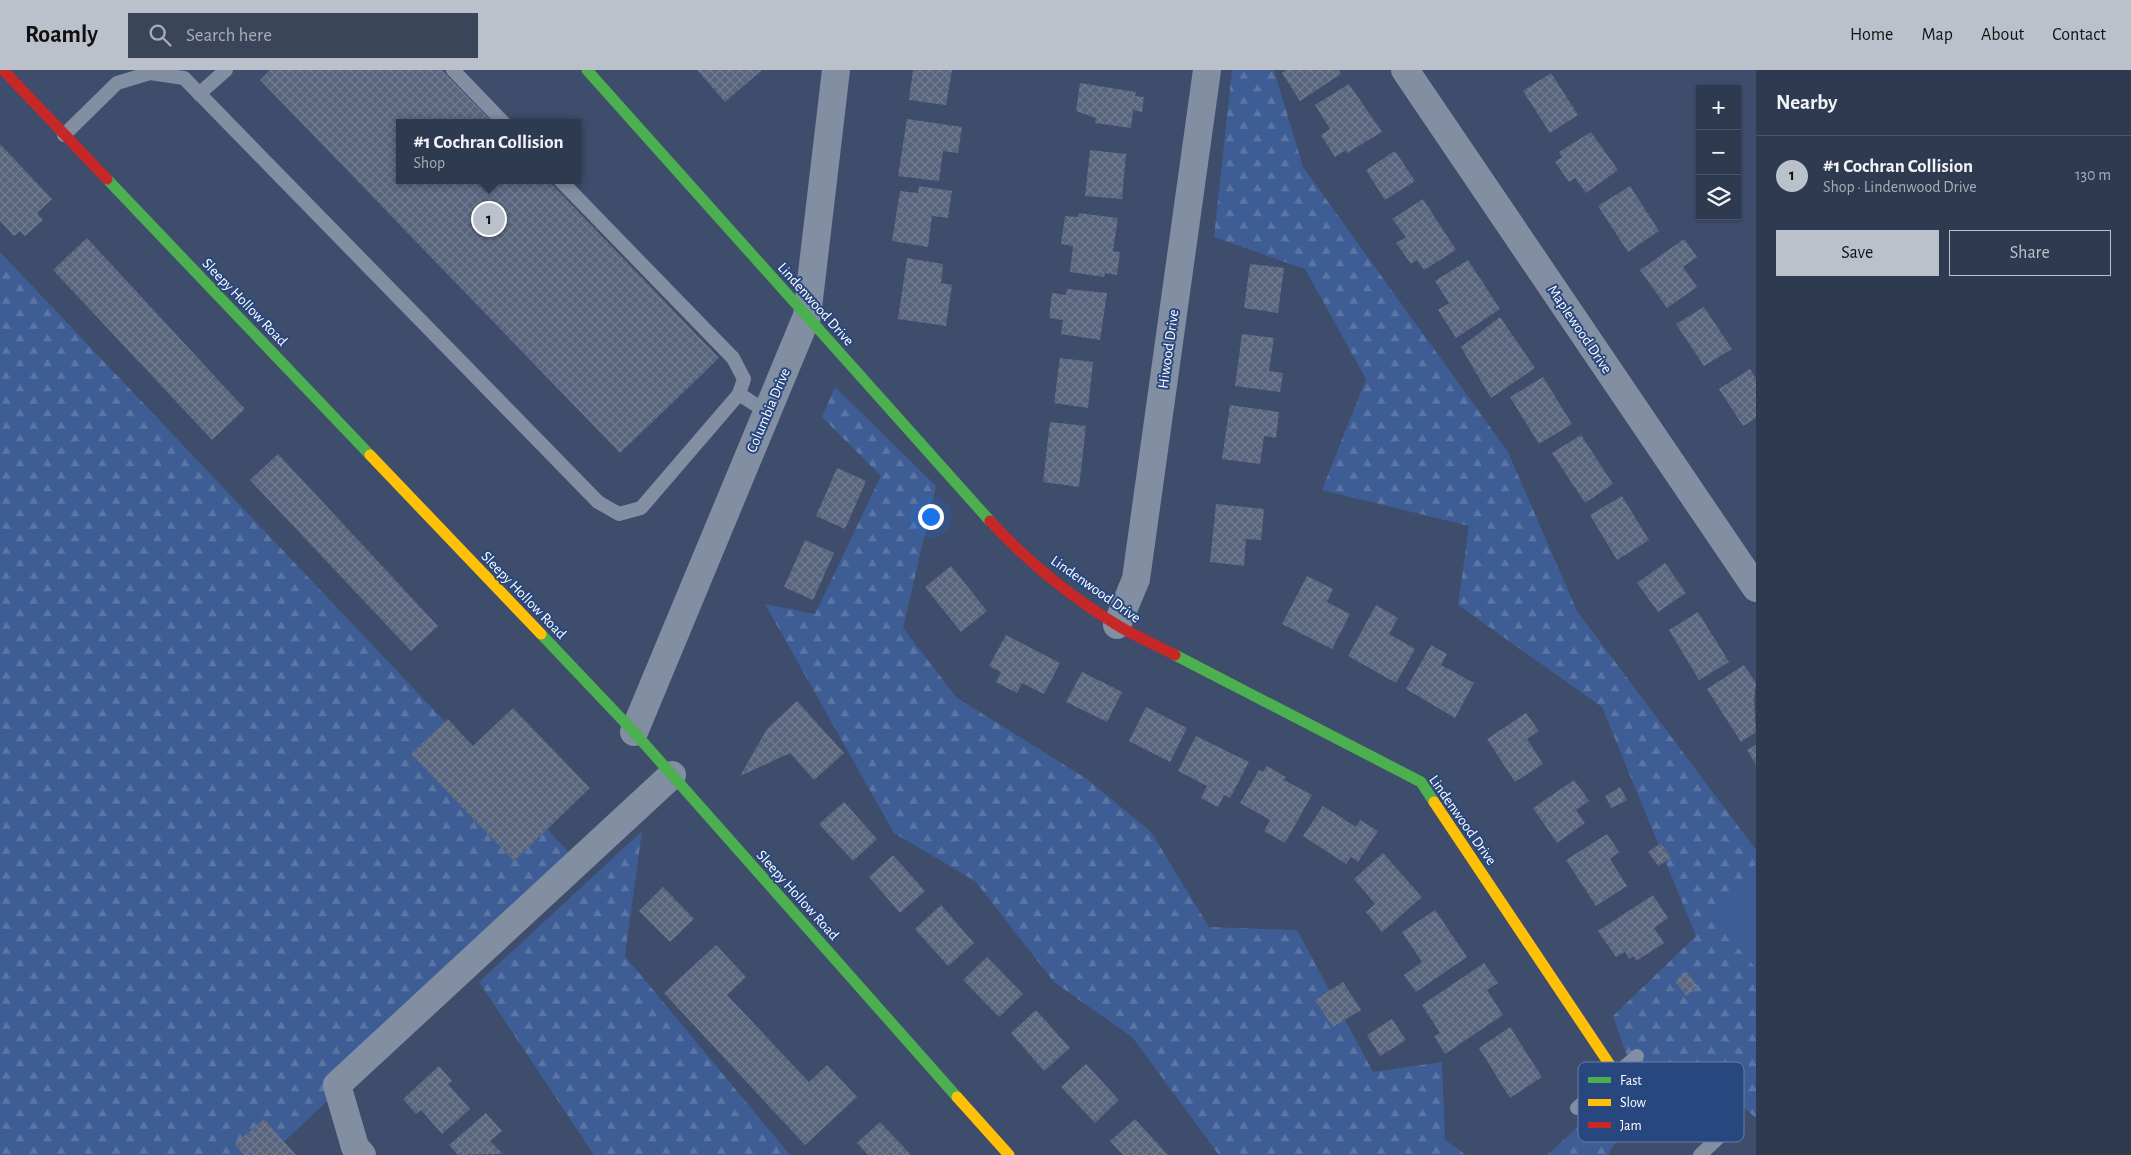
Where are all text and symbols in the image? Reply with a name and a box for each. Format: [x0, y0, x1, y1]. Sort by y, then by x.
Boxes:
search box [128, 13, 478, 58]
icon: search [146, 21, 174, 49]
text: Roamly [25, 23, 98, 47]
text: Search here [186, 26, 272, 45]
text: Home [1850, 26, 1893, 44]
text: Map [1921, 26, 1953, 44]
text: About [1981, 26, 2024, 44]
text: Contact [2052, 26, 2106, 44]
map controls [1696, 85, 1741, 220]
button: + [1696, 85, 1741, 130]
text: Nearby [1776, 92, 1837, 113]
popup [396, 119, 581, 184]
button: − [1696, 130, 1741, 175]
text: #1 Cochran Collision [413, 133, 564, 152]
text: Shop [413, 155, 445, 171]
text: #1 Cochran Collision [1823, 157, 1973, 176]
text: 1 [1789, 167, 1795, 183]
text: 130 m [2075, 167, 2111, 183]
button: layers [1696, 175, 1741, 220]
text: Shop · Lindenwood Drive [1823, 179, 1977, 195]
pin: 1 [473, 200, 505, 238]
button: Save [1776, 230, 1939, 276]
button: Share [1949, 230, 2111, 276]
street label: Sleepy Hollow Road [199, 256, 290, 349]
street label: Lindenwood Drive [775, 260, 857, 349]
street label: Maplewood Drive [1545, 282, 1615, 376]
street label: Hiwood Drive [1156, 308, 1181, 390]
street label: Columbia Drive [744, 366, 793, 455]
your location [918, 504, 944, 530]
street label: Sleepy Hollow Road [478, 549, 569, 642]
street label: Lindenwood Drive [1048, 553, 1143, 626]
street label: Lindenwood Drive [1426, 773, 1499, 868]
street label: Sleepy Hollow Road [754, 848, 842, 943]
legend [1578, 1062, 1744, 1142]
text: Fast [1620, 1074, 1642, 1088]
text: Slow [1620, 1096, 1647, 1110]
text: Jam [1620, 1119, 1642, 1133]

